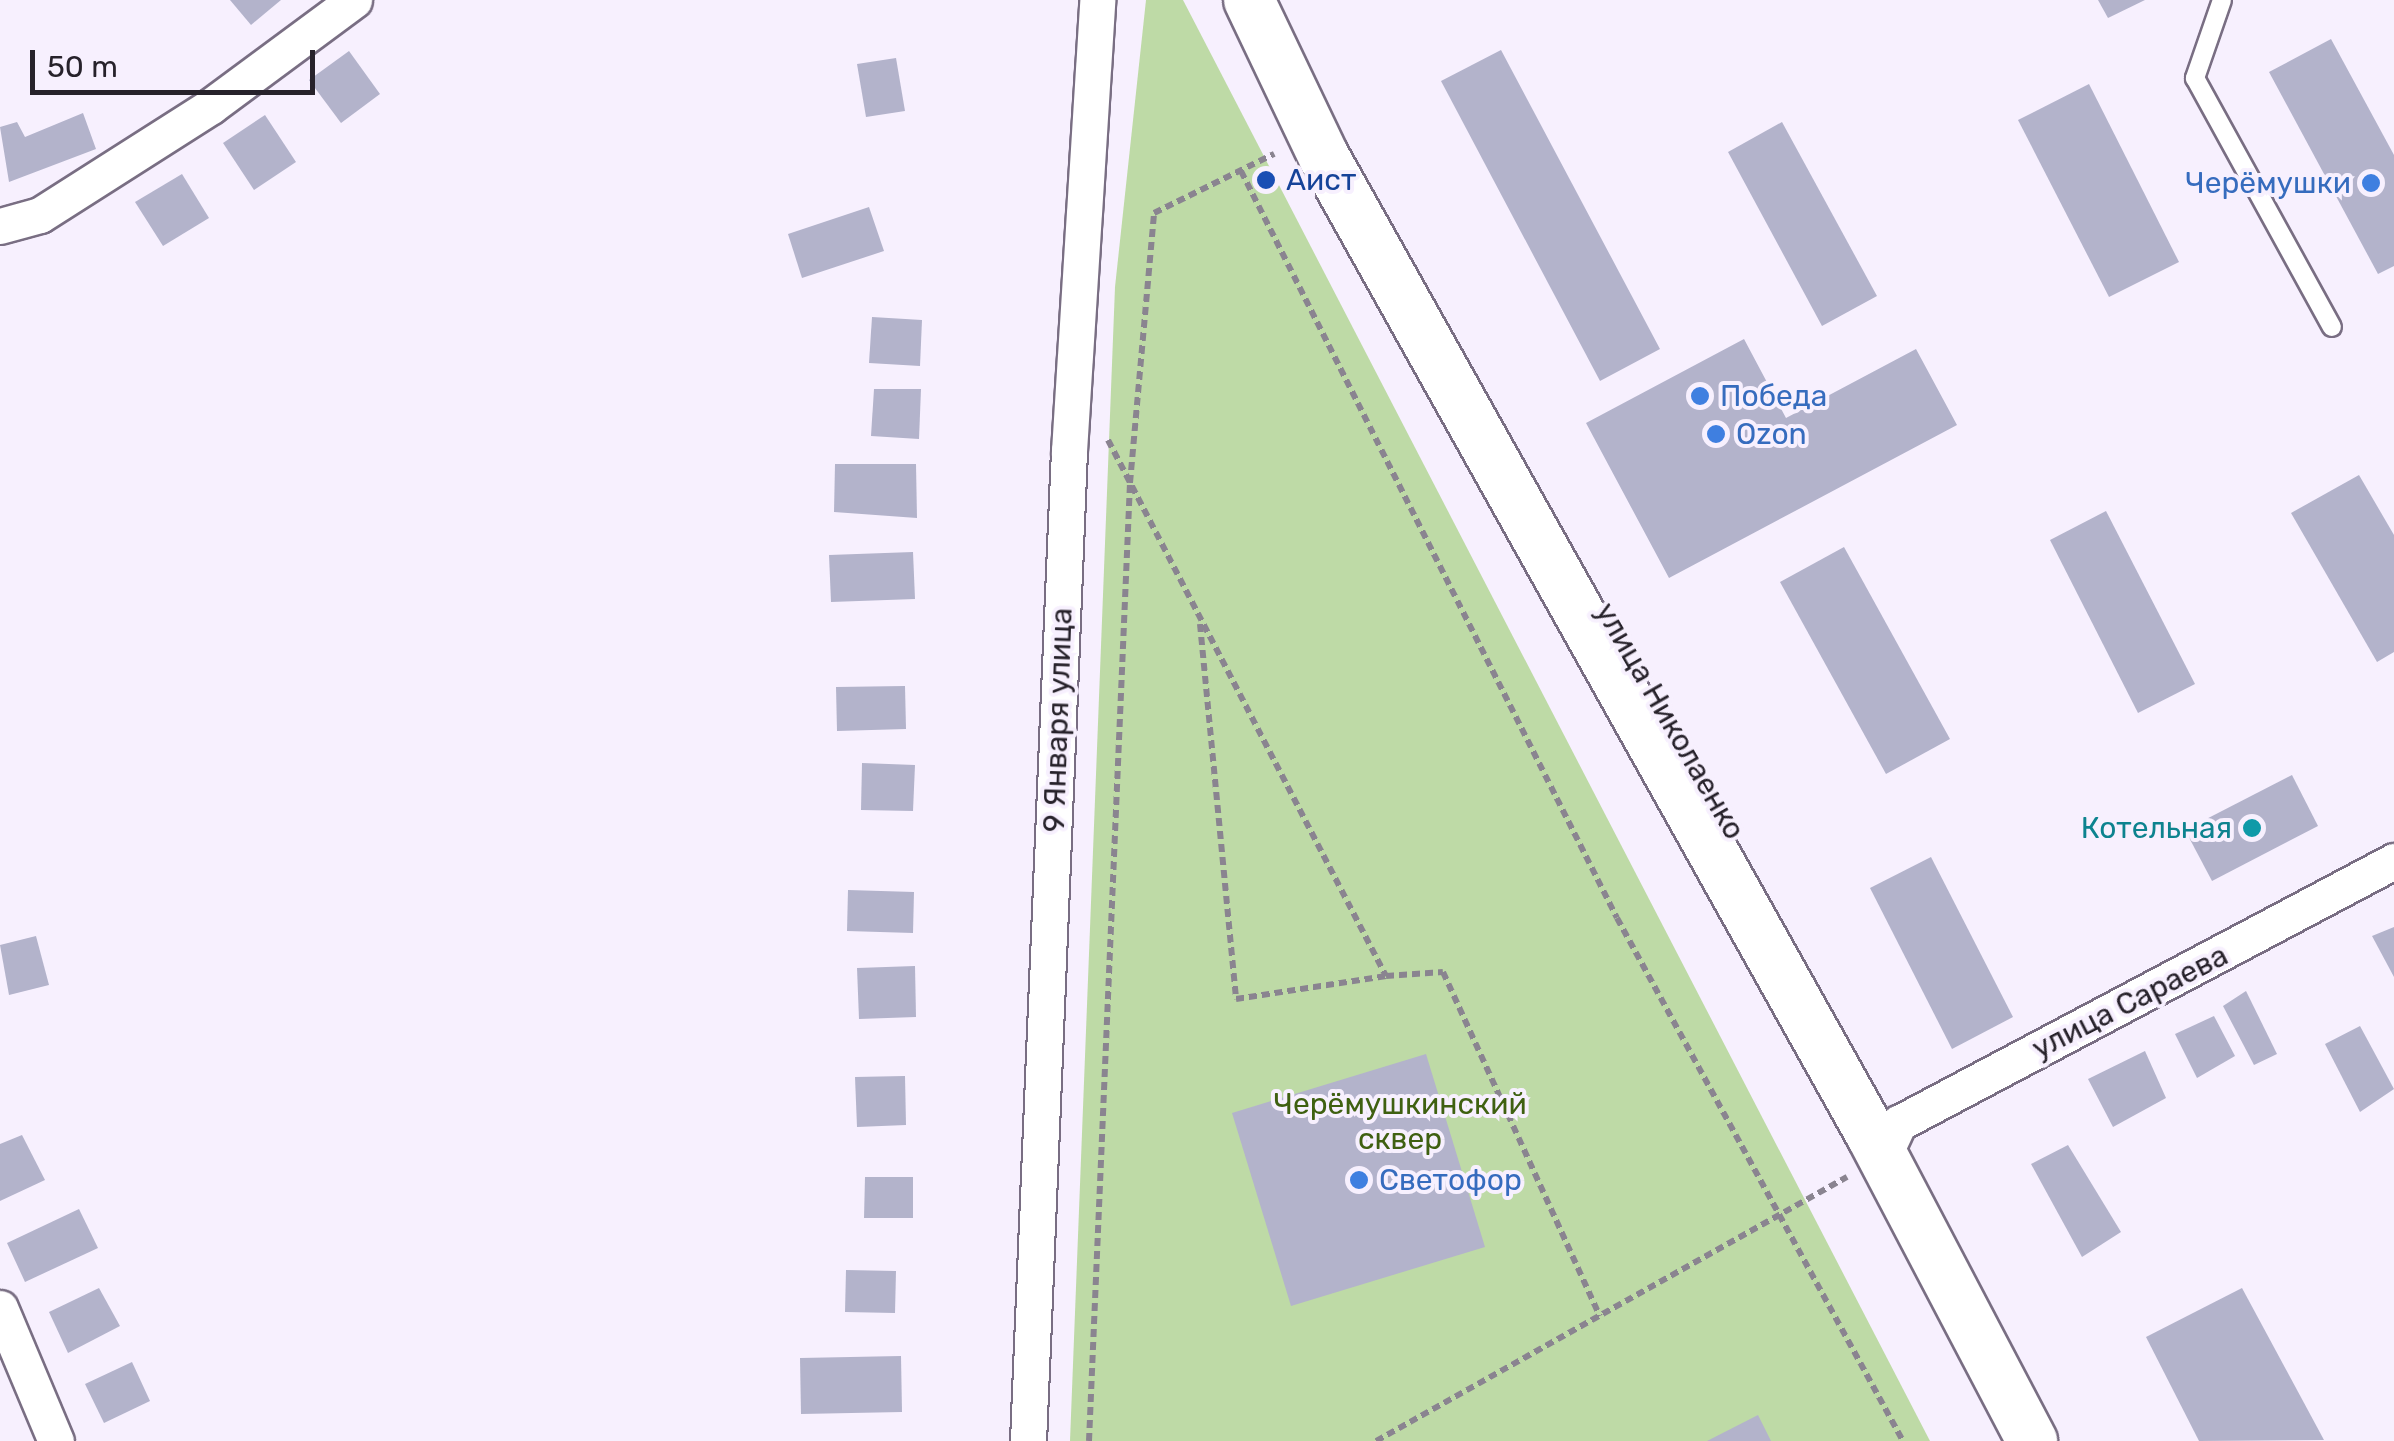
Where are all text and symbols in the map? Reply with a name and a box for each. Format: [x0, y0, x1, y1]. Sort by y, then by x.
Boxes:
scale bar [35, 30, 320, 92]
text: 50 m [47, 49, 118, 85]
place label: Аист [1286, 162, 1356, 198]
place label: Черёмушки [2185, 165, 2351, 201]
marker: Аист [1255, 169, 1277, 191]
marker: Черёмушки [2360, 172, 2382, 194]
place label: Победа [1720, 378, 1827, 414]
marker: Победа [1689, 385, 1711, 407]
place label: Ozon [1736, 416, 1807, 452]
marker: Ozon [1705, 423, 1727, 445]
street label: улица Николаенко [1588, 596, 1752, 846]
street label: 9 Января улица [1036, 607, 1080, 833]
place label: Котельная [2081, 810, 2232, 846]
marker: Котельная [2241, 817, 2263, 839]
street label: улица Сараева [2026, 937, 2234, 1067]
park label: Черёмушкинский сквер [1273, 1086, 1527, 1156]
place label: Светофор [1379, 1162, 1522, 1198]
marker: Светофор [1348, 1169, 1370, 1191]

